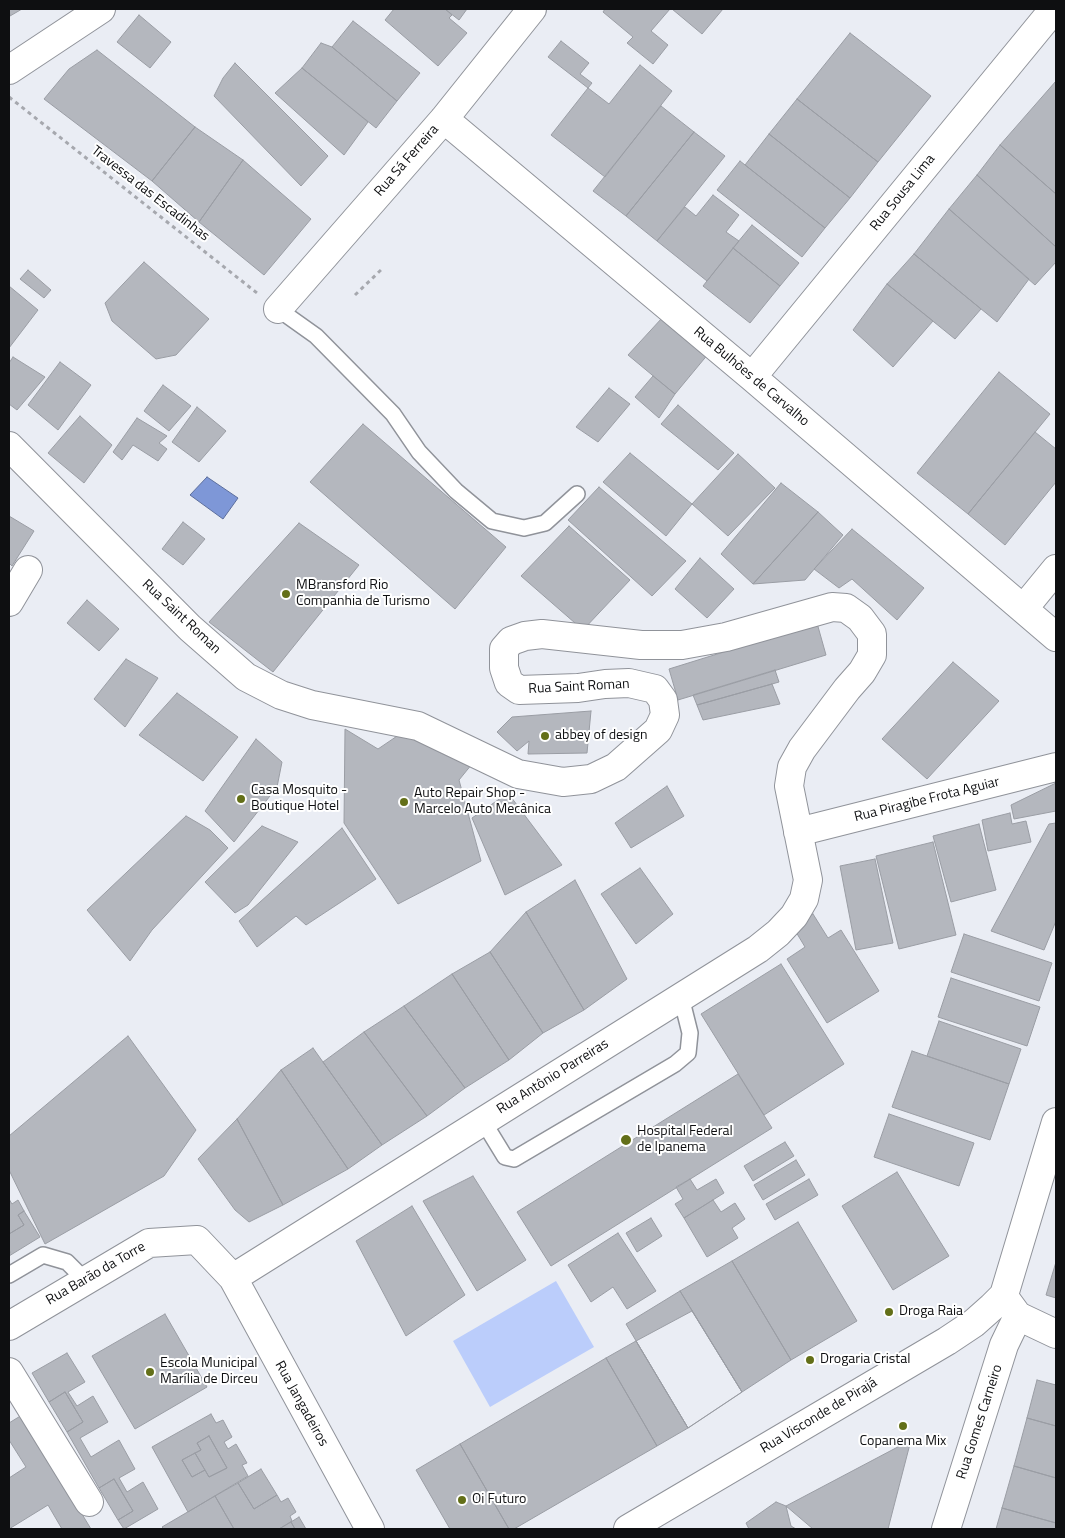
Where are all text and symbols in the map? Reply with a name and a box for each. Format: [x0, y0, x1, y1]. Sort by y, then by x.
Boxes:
street label: Rua Sá Ferreira [371, 122, 443, 200]
street label: Travessa das Escadinhas [88, 143, 212, 245]
street label: Rua Sousa Lima [867, 151, 939, 235]
street label: Rua Bulhões de Carvalho [690, 324, 812, 430]
street label: Rua Saint Roman [138, 576, 224, 658]
place label: MBransford Rio Companhia de Turismo [296, 578, 430, 610]
marker: MBransford Rio Companhia de Turismo [280, 588, 292, 600]
street label: Rua Saint Roman [528, 676, 630, 698]
place label: abbey of design [555, 728, 647, 744]
marker: abbey of design [539, 730, 551, 742]
street label: Rua Piragibe Frota Aguiar [853, 774, 1001, 826]
place label: Casa Mosquito - Boutique Hotel [251, 783, 347, 816]
place label: Auto Repair Shop - Marcelo Auto Mecânica [414, 786, 551, 819]
marker: Casa Mosquito - Boutique Hotel [235, 793, 247, 805]
marker: Auto Repair Shop - Marcelo Auto Mecânica [398, 796, 410, 808]
street label: Rua Antônio Parreiras [494, 1036, 612, 1118]
place label: Hospital Federal de Ipanema [637, 1124, 733, 1156]
marker: Hospital Federal de Ipanema [619, 1133, 633, 1147]
street label: Rua Barão da Torre [43, 1239, 149, 1309]
place label: Droga Raia [899, 1304, 963, 1320]
marker: Droga Raia [883, 1306, 895, 1318]
place label: Drogaria Cristal [820, 1352, 910, 1368]
marker: Drogaria Cristal [804, 1354, 816, 1366]
place label: Escola Municipal Marília de Dirceu [160, 1356, 258, 1388]
street label: Rua Jangadeiros [271, 1358, 331, 1450]
street label: Rua Gomes Carneiro [954, 1362, 1006, 1482]
marker: Escola Municipal Marília de Dirceu [144, 1366, 156, 1378]
street label: Rua Visconde de Pirajá [758, 1375, 880, 1457]
marker: Copanema Mix [897, 1420, 909, 1432]
place label: Copanema Mix [860, 1434, 946, 1450]
place label: Oi Futuro [472, 1492, 526, 1508]
marker: Oi Futuro [456, 1494, 468, 1506]

